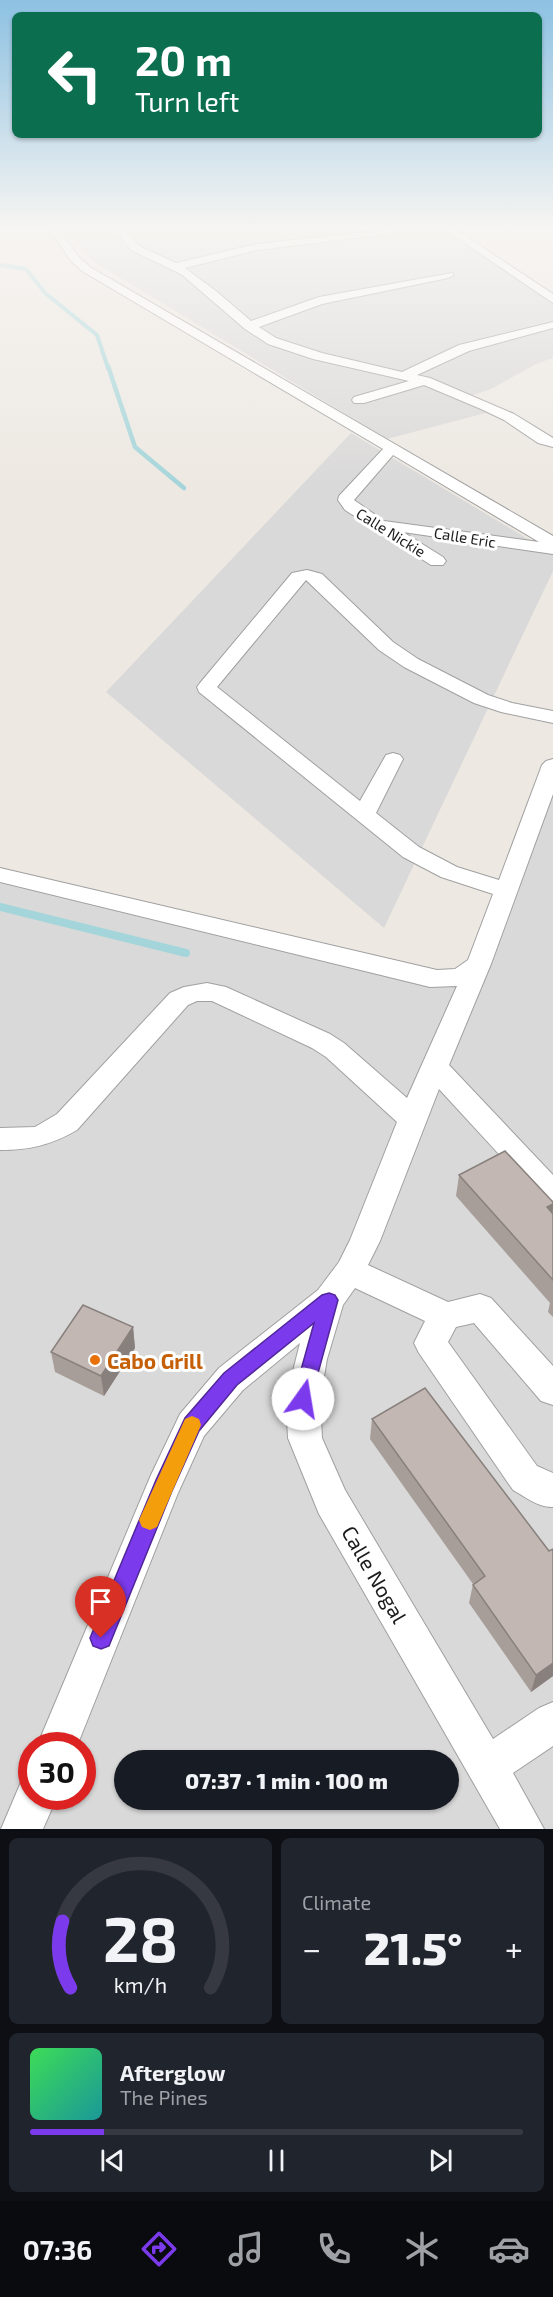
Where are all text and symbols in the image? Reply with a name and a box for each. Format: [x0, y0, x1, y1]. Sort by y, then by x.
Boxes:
text: 20 m [135, 34, 232, 84]
icon: left [36, 36, 114, 114]
text: Turn left [135, 85, 239, 117]
street label: Calle Nickie [353, 504, 429, 560]
street label: Calle Eric [433, 523, 497, 551]
place label: Cabo Grill [107, 1348, 203, 1373]
marker: Cabo Grill [88, 1353, 102, 1367]
position arrow [271, 1367, 335, 1431]
street label: Calle Nogal [337, 1521, 413, 1628]
pin [75, 1576, 126, 1638]
icon: arrive [84, 1585, 117, 1618]
speed limit sign: 30 [18, 1732, 96, 1810]
text: 07:37 · 1 min · 100 m [185, 1767, 388, 1793]
text: Climate [302, 1890, 371, 1914]
text: 28 [103, 1900, 178, 1975]
text: 21.5° [364, 1920, 462, 1974]
text: − [302, 1928, 321, 1968]
text: + [505, 1928, 523, 1968]
text: km/h [114, 1972, 167, 1997]
text: Afterglow [120, 2059, 225, 2085]
text: The Pines [120, 2085, 208, 2109]
icon: previous [96, 2144, 129, 2177]
icon: pause [260, 2144, 293, 2177]
icon: next [424, 2144, 457, 2177]
icon: directions [138, 2228, 180, 2270]
icon: music [225, 2228, 267, 2270]
icon: phone [313, 2228, 355, 2270]
icon: climate [401, 2228, 443, 2270]
icon: car [488, 2228, 530, 2270]
text: 07:36 [23, 2233, 92, 2265]

